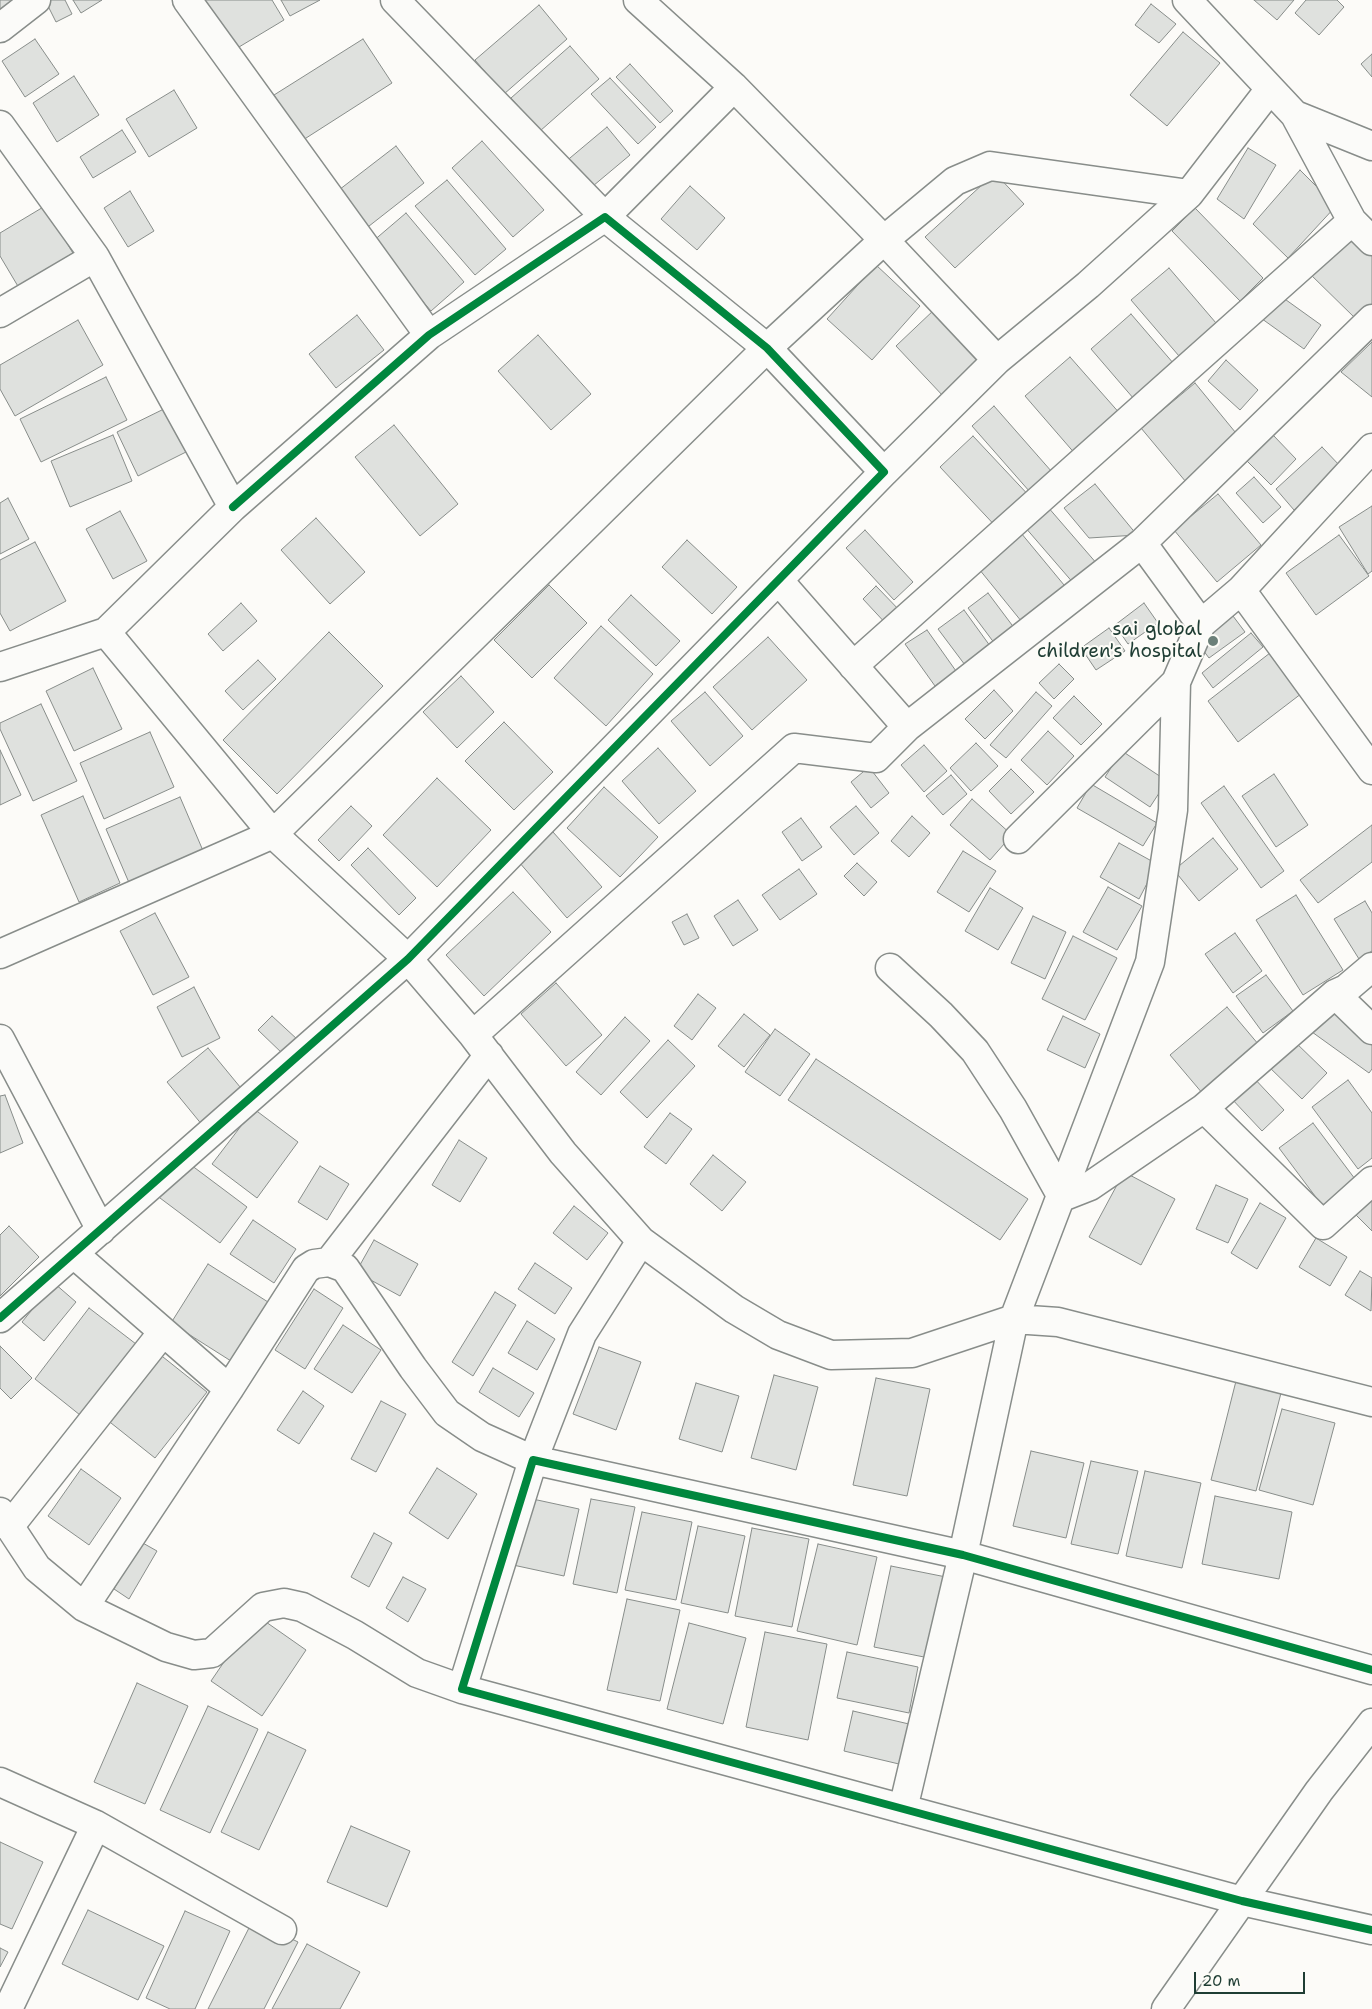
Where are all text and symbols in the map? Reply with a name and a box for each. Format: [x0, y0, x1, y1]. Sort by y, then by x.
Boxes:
place label: sai global children's hospital [1037, 619, 1202, 663]
marker: sai global children's hospital [1206, 634, 1220, 648]
scale bar [1197, 1962, 1308, 1994]
text: 20 m [1202, 1971, 1241, 1991]

